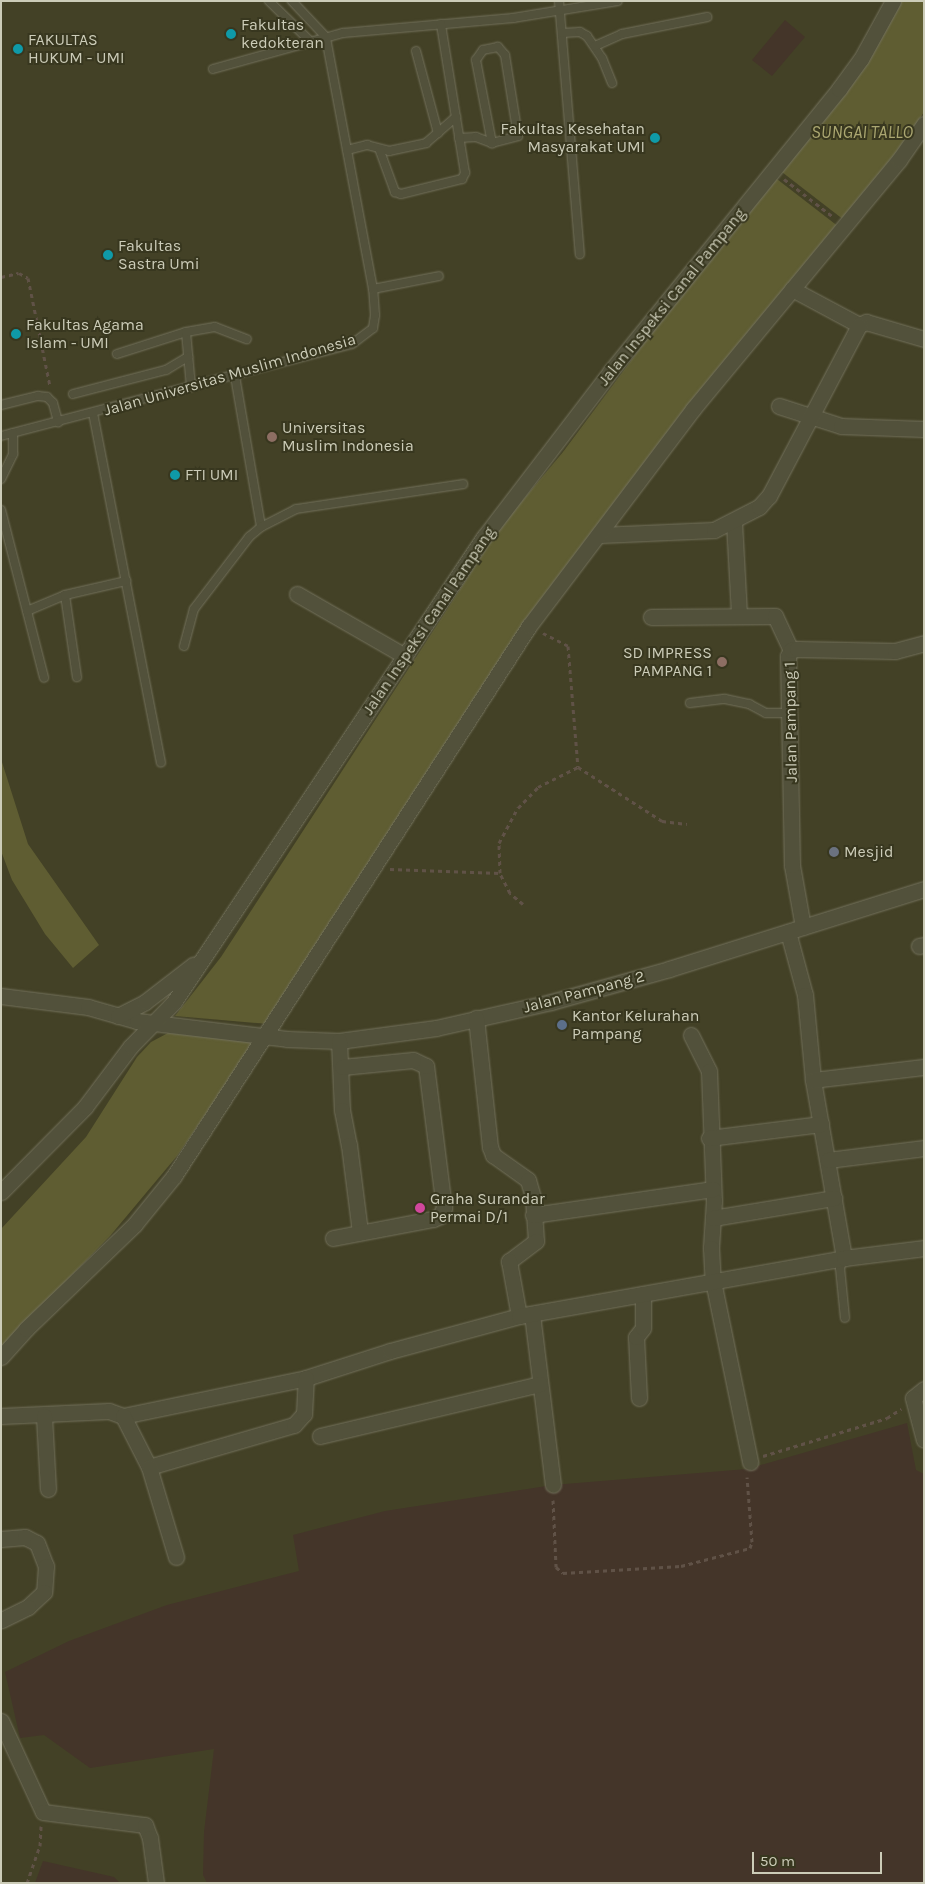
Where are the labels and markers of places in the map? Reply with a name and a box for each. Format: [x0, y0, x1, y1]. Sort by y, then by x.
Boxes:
place label: Fakultas kedokteran [241, 15, 324, 53]
marker: Fakultas kedokteran [225, 28, 237, 40]
place label: FAKULTAS HUKUM - UMI [28, 30, 125, 68]
marker: FAKULTAS HUKUM - UMI [12, 43, 24, 55]
place label: Fakultas Kesehatan Masyarakat UMI [500, 119, 645, 157]
marker: Fakultas Kesehatan Masyarakat UMI [649, 132, 661, 144]
place label: Fakultas Sastra Umi [118, 236, 199, 274]
marker: Fakultas Sastra Umi [102, 249, 114, 261]
place label: Fakultas Agama Islam - UMI [26, 315, 144, 353]
marker: Fakultas Agama Islam - UMI [10, 328, 22, 340]
place label: Universitas Muslim Indonesia [282, 418, 414, 456]
marker: Universitas Muslim Indonesia [266, 431, 278, 443]
place label: FTI UMI [185, 465, 238, 485]
marker: FTI UMI [169, 469, 181, 481]
place label: SD IMPRESS PAMPANG 1 [623, 643, 712, 681]
marker: SD IMPRESS PAMPANG 1 [716, 656, 728, 668]
place label: Mesjid [844, 842, 893, 862]
marker: Mesjid [828, 846, 840, 858]
place label: Kantor Kelurahan Pampang [572, 1006, 699, 1044]
marker: Kantor Kelurahan Pampang [556, 1019, 568, 1031]
place label: Graha Surandar Permai D/1 [430, 1189, 545, 1227]
marker: Graha Surandar Permai D/1 [414, 1202, 426, 1214]

